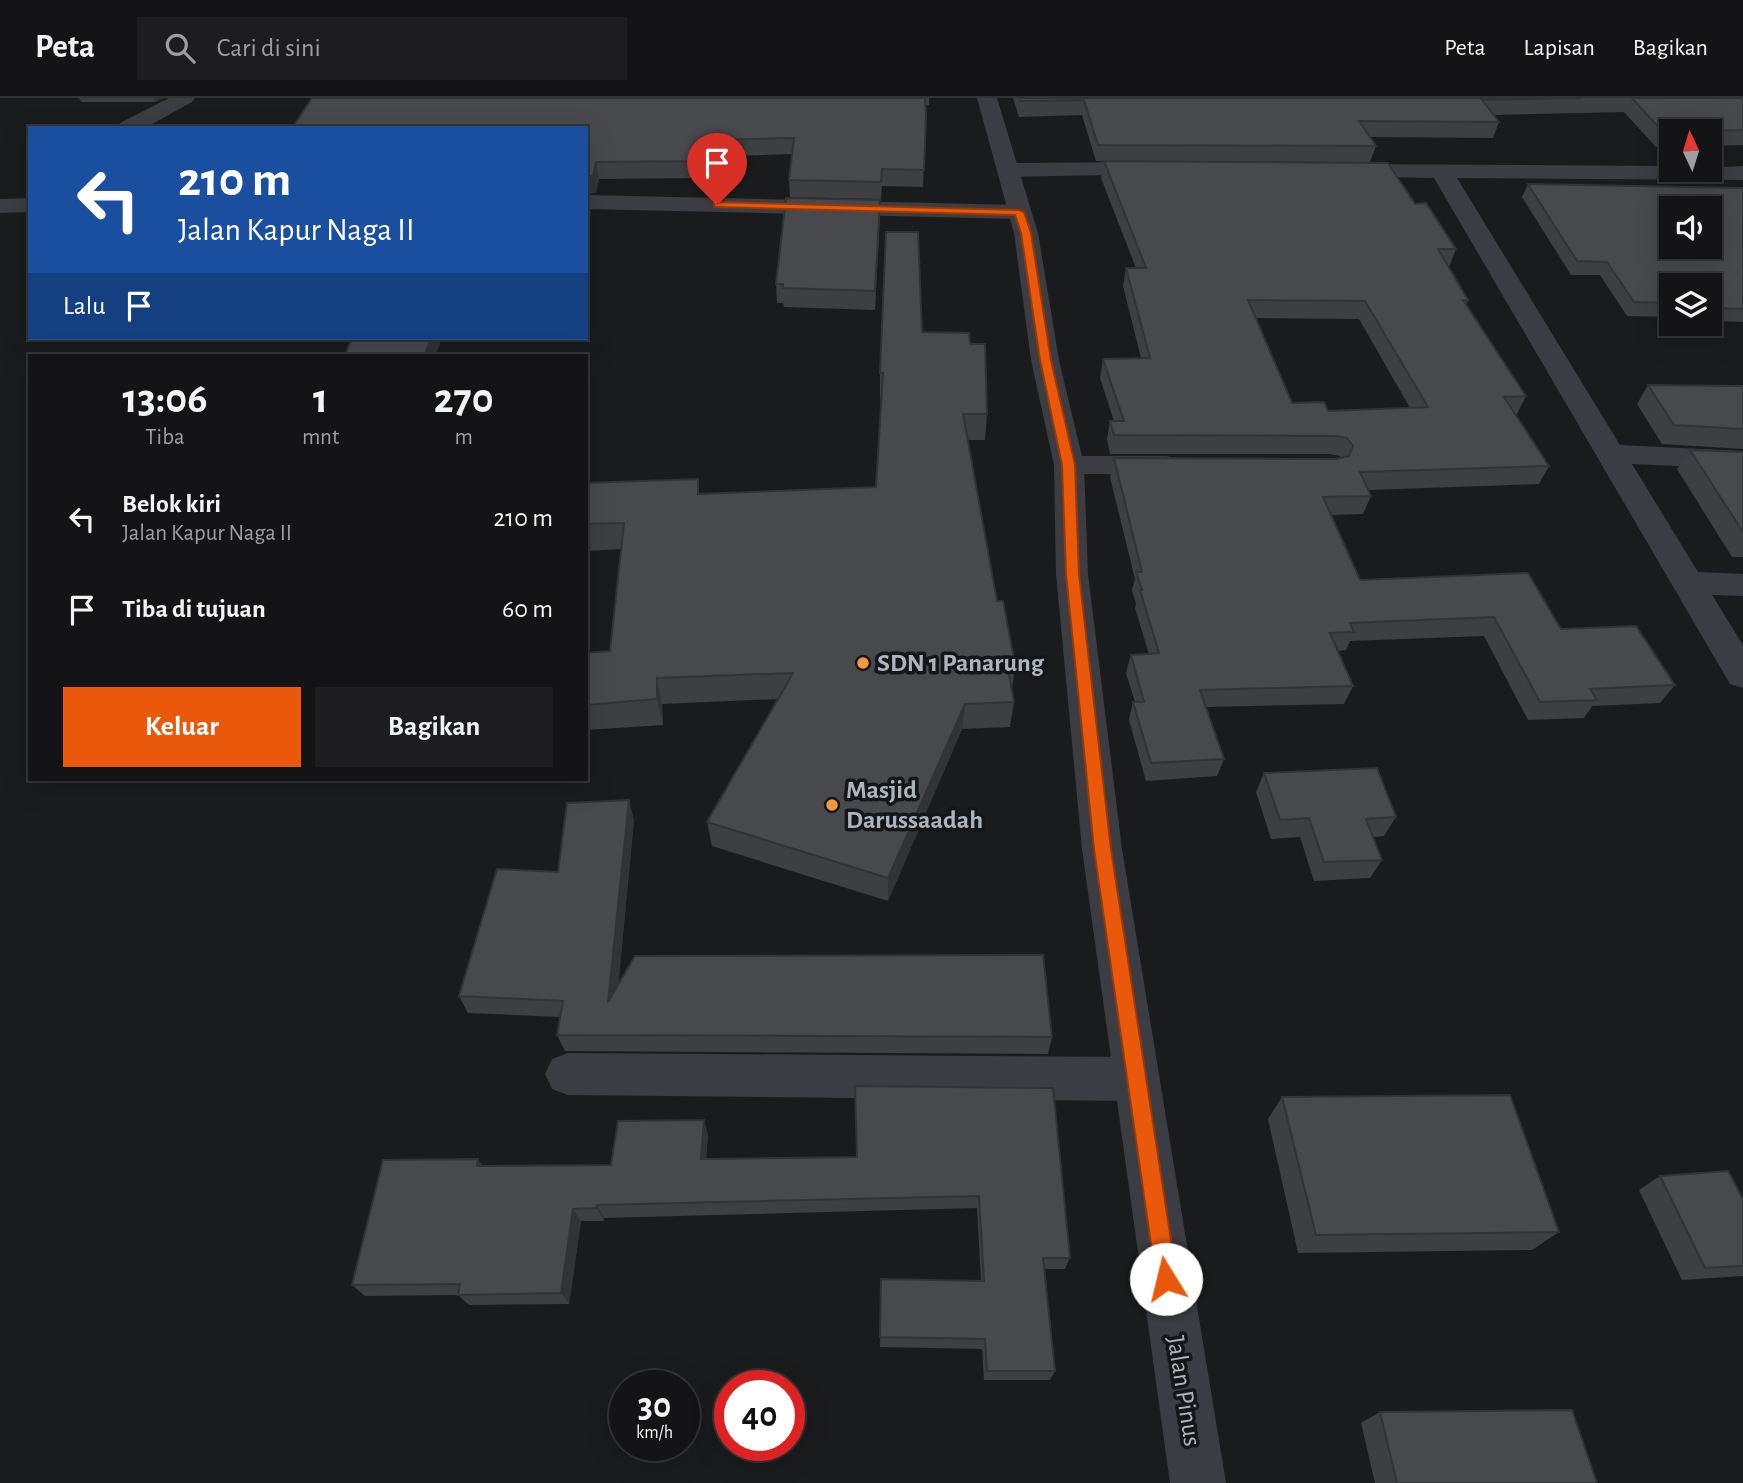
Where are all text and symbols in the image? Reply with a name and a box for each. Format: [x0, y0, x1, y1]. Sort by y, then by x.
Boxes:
search box [137, 17, 627, 80]
icon: search [161, 29, 199, 67]
text: Peta [35, 31, 95, 64]
text: Cari di sini [217, 35, 321, 61]
text: Peta [1444, 36, 1486, 60]
text: Lapisan [1524, 36, 1595, 60]
text: Bagikan [1633, 36, 1708, 60]
north arrow [1659, 119, 1722, 182]
map controls [1659, 119, 1722, 336]
pin [687, 133, 747, 205]
icon: arrive [698, 144, 736, 182]
icon: left [63, 154, 154, 245]
text: 210 m [178, 156, 291, 205]
button: sound [1659, 196, 1722, 259]
text: Jalan Kapur Naga II [178, 214, 414, 246]
button: layers [1659, 273, 1722, 336]
icon: arrive [120, 287, 158, 325]
text: Lalu [63, 293, 106, 319]
text: 13:06 [122, 378, 207, 420]
text: 1 [313, 378, 328, 420]
text: 270 [434, 378, 494, 420]
text: Tiba [145, 426, 185, 449]
text: mnt [302, 426, 339, 449]
text: m [454, 426, 473, 449]
text: Belok kiri [122, 491, 221, 517]
icon: left [63, 500, 101, 538]
text: 210 m [493, 505, 553, 531]
text: Jalan Kapur Naga II [122, 522, 292, 545]
icon: arrive [63, 591, 101, 629]
text: Tiba di tujuan [122, 596, 266, 622]
text: 60 m [502, 596, 553, 622]
place label: SDN 1 Panarung [877, 650, 1045, 676]
marker: SDN 1 Panarung [855, 655, 871, 671]
button: Keluar [63, 687, 301, 767]
button: Bagikan [315, 687, 553, 767]
place label: Masjid Darussaadah [846, 777, 983, 833]
marker: Masjid Darussaadah [824, 797, 840, 813]
position arrow [1129, 1242, 1203, 1316]
street label: Jalan Pinus [1162, 1334, 1206, 1448]
speed limit sign: 40 [714, 1370, 805, 1461]
text: 30 [638, 1389, 671, 1424]
text: km/h [636, 1424, 673, 1442]

